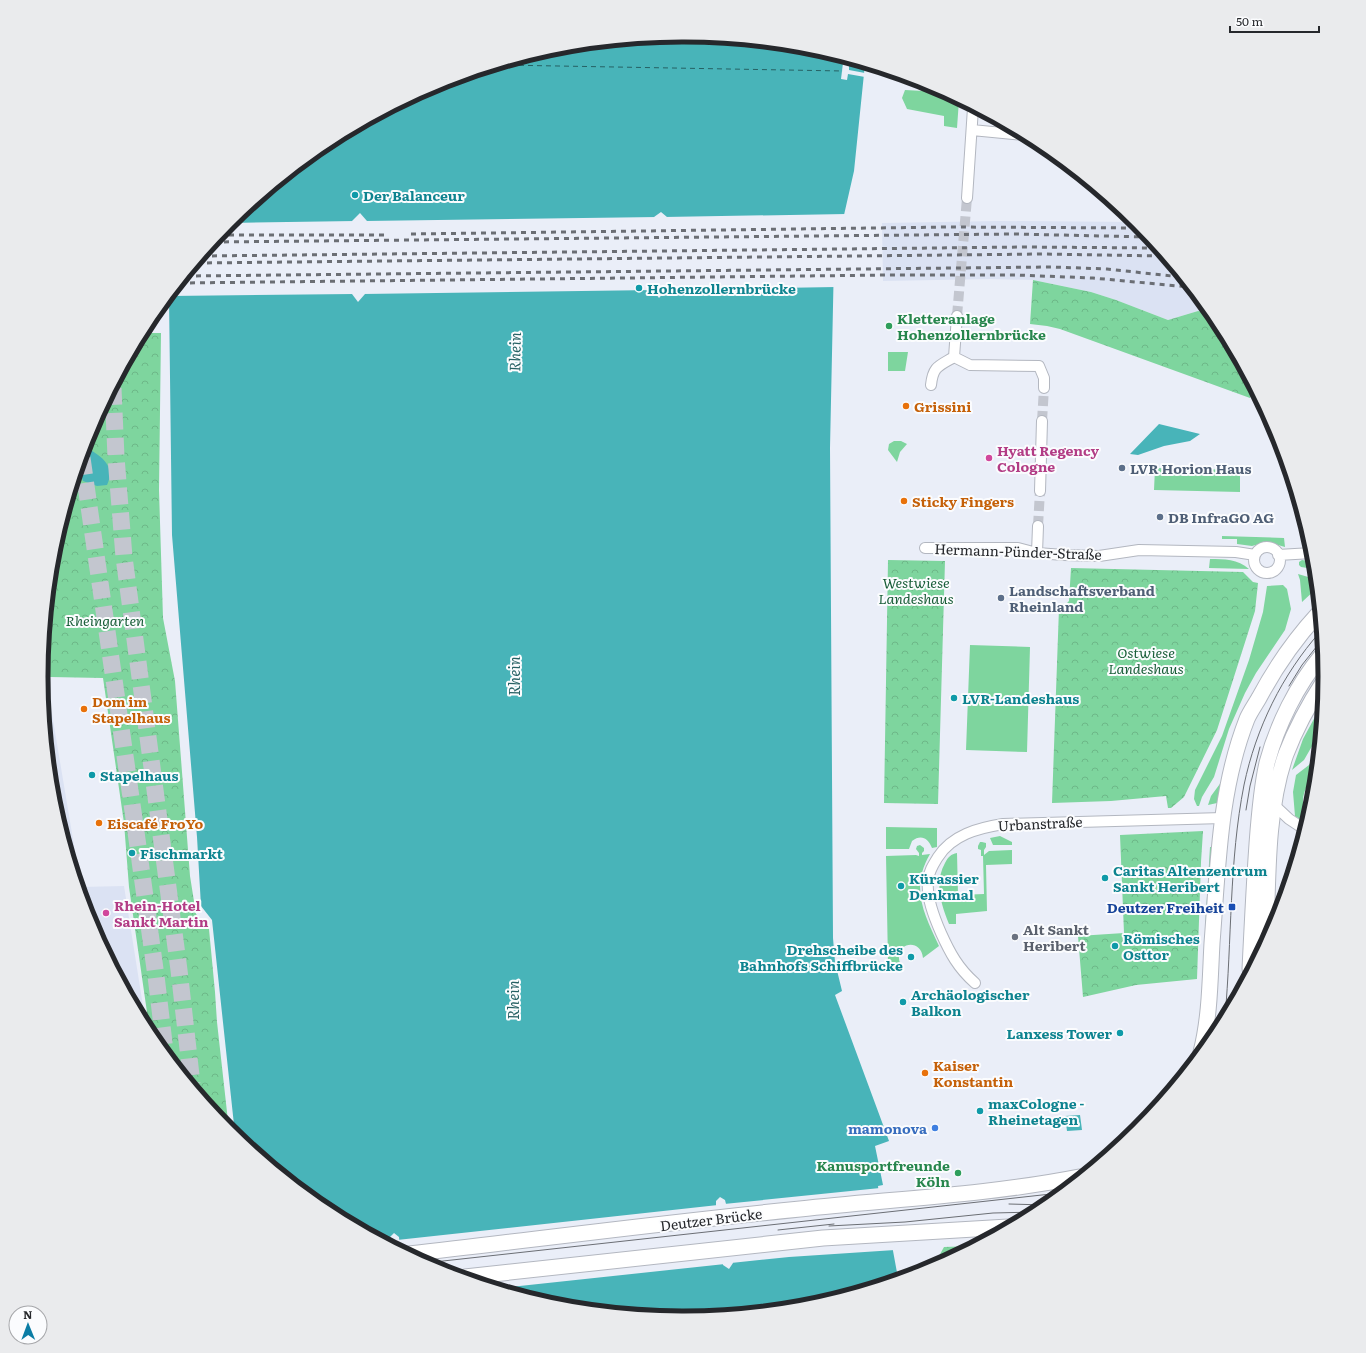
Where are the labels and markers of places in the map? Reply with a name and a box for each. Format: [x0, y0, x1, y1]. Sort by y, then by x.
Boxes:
place label: Der Balanceur [363, 185, 465, 205]
marker: Der Balanceur [350, 190, 360, 200]
place label: Hohenzollernbrücke [647, 278, 796, 298]
marker: Hohenzollernbrücke [634, 283, 644, 293]
place label: Kletteranlage Hohenzollernbrücke [897, 308, 1046, 344]
marker: Kletteranlage Hohenzollernbrücke [884, 321, 894, 331]
place label: Grissini [914, 396, 971, 416]
marker: Grissini [901, 401, 911, 411]
place label: Hyatt Regency Cologne [997, 440, 1100, 476]
marker: Hyatt Regency Cologne [984, 453, 994, 463]
place label: LVR Horion Haus [1130, 458, 1252, 478]
marker: LVR Horion Haus [1117, 463, 1127, 473]
place label: Sticky Fingers [912, 491, 1014, 511]
marker: Sticky Fingers [899, 496, 909, 506]
place label: DB InfraGO AG [1168, 507, 1274, 527]
marker: DB InfraGO AG [1155, 512, 1165, 522]
place label: Landschaftsverband Rheinland [1009, 580, 1155, 616]
marker: Landschaftsverband Rheinland [996, 593, 1006, 603]
place label: LVR-Landeshaus [962, 688, 1079, 708]
place label: Dom im Stapelhaus [92, 691, 170, 727]
marker: LVR-Landeshaus [949, 693, 959, 703]
marker: Dom im Stapelhaus [79, 704, 89, 714]
place label: Stapelhaus [100, 765, 178, 785]
marker: Stapelhaus [87, 770, 97, 780]
place label: Eiscafé FroYo [107, 813, 204, 833]
marker: Eiscafé FroYo [94, 818, 104, 828]
place label: Fischmarkt [140, 843, 224, 863]
marker: Fischmarkt [127, 848, 137, 858]
place label: Caritas Altenzentrum Sankt Heribert [1113, 860, 1267, 896]
place label: Kürassier Denkmal [909, 868, 979, 904]
marker: Caritas Altenzentrum Sankt Heribert [1100, 873, 1110, 883]
marker: Kürassier Denkmal [896, 881, 906, 891]
place label: Rhein-Hotel Sankt Martin [114, 895, 209, 931]
place label: Deutzer Freiheit [1107, 897, 1225, 917]
marker: Deutzer Freiheit [1227, 902, 1237, 912]
marker: Rhein-Hotel Sankt Martin [101, 908, 111, 918]
place label: Alt Sankt Heribert [1023, 919, 1090, 955]
place label: Römisches Osttor [1123, 928, 1200, 964]
marker: Alt Sankt Heribert [1010, 932, 1020, 942]
place label: Drehscheibe des Bahnhofs Schiffbrücke [739, 939, 903, 975]
marker: Römisches Osttor [1110, 941, 1120, 951]
marker: Drehscheibe des Bahnhofs Schiffbrücke [906, 952, 916, 962]
place label: Archäologischer Balkon [911, 984, 1030, 1020]
marker: Archäologischer Balkon [898, 997, 908, 1007]
place label: Lanxess Tower [1007, 1023, 1112, 1043]
marker: Lanxess Tower [1115, 1028, 1125, 1038]
place label: Kaiser Konstantin [933, 1055, 1013, 1091]
marker: Kaiser Konstantin [920, 1068, 930, 1078]
place label: maxCologne - Rheinetagen [988, 1093, 1085, 1129]
marker: maxCologne - Rheinetagen [975, 1106, 985, 1116]
place label: mamonova [848, 1118, 928, 1138]
marker: mamonova [930, 1123, 940, 1133]
place label: Kanusportfreunde Köln [816, 1155, 950, 1191]
marker: Kanusportfreunde Köln [953, 1168, 963, 1178]

